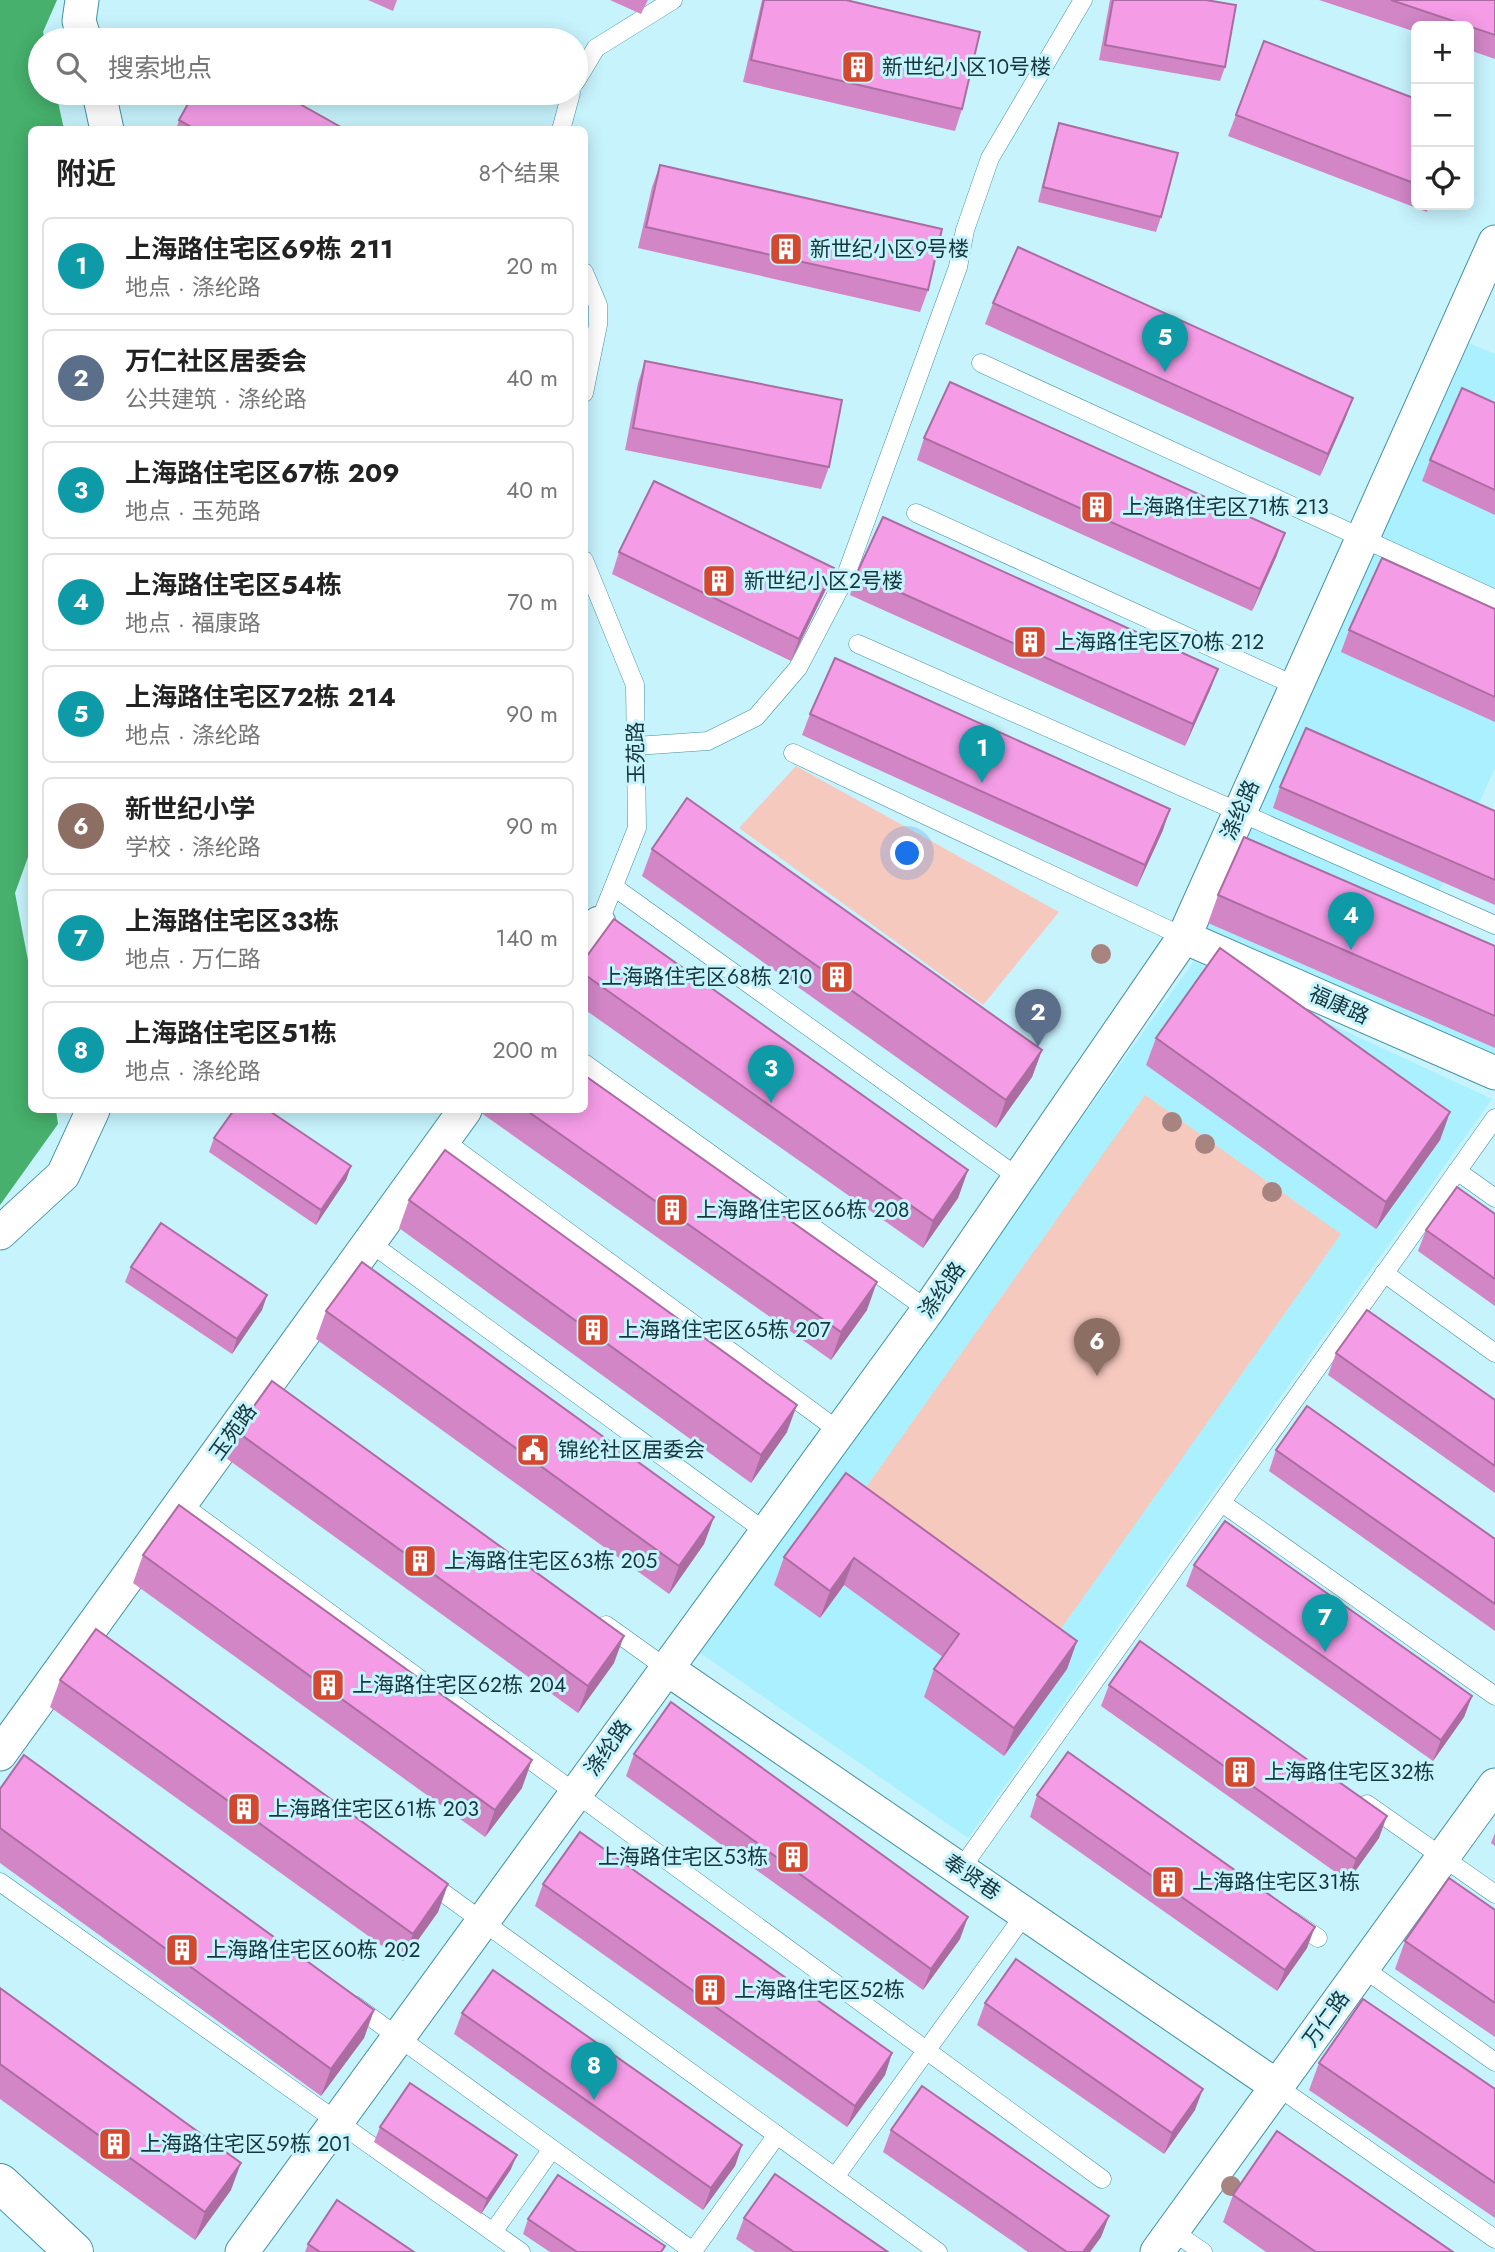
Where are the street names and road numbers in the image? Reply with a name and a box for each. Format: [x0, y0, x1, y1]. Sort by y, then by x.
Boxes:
street label: 玉苑路 [620, 721, 652, 785]
street label: 涤纶路 [1213, 775, 1267, 845]
street label: 福康路 [1304, 978, 1374, 1032]
street label: 涤纶路 [912, 1256, 972, 1324]
street label: 玉苑路 [202, 1398, 264, 1466]
street label: 涤纶路 [577, 1714, 639, 1782]
street label: 奉贤巷 [937, 1847, 1007, 1907]
street label: 万仁路 [1295, 1985, 1357, 2053]

